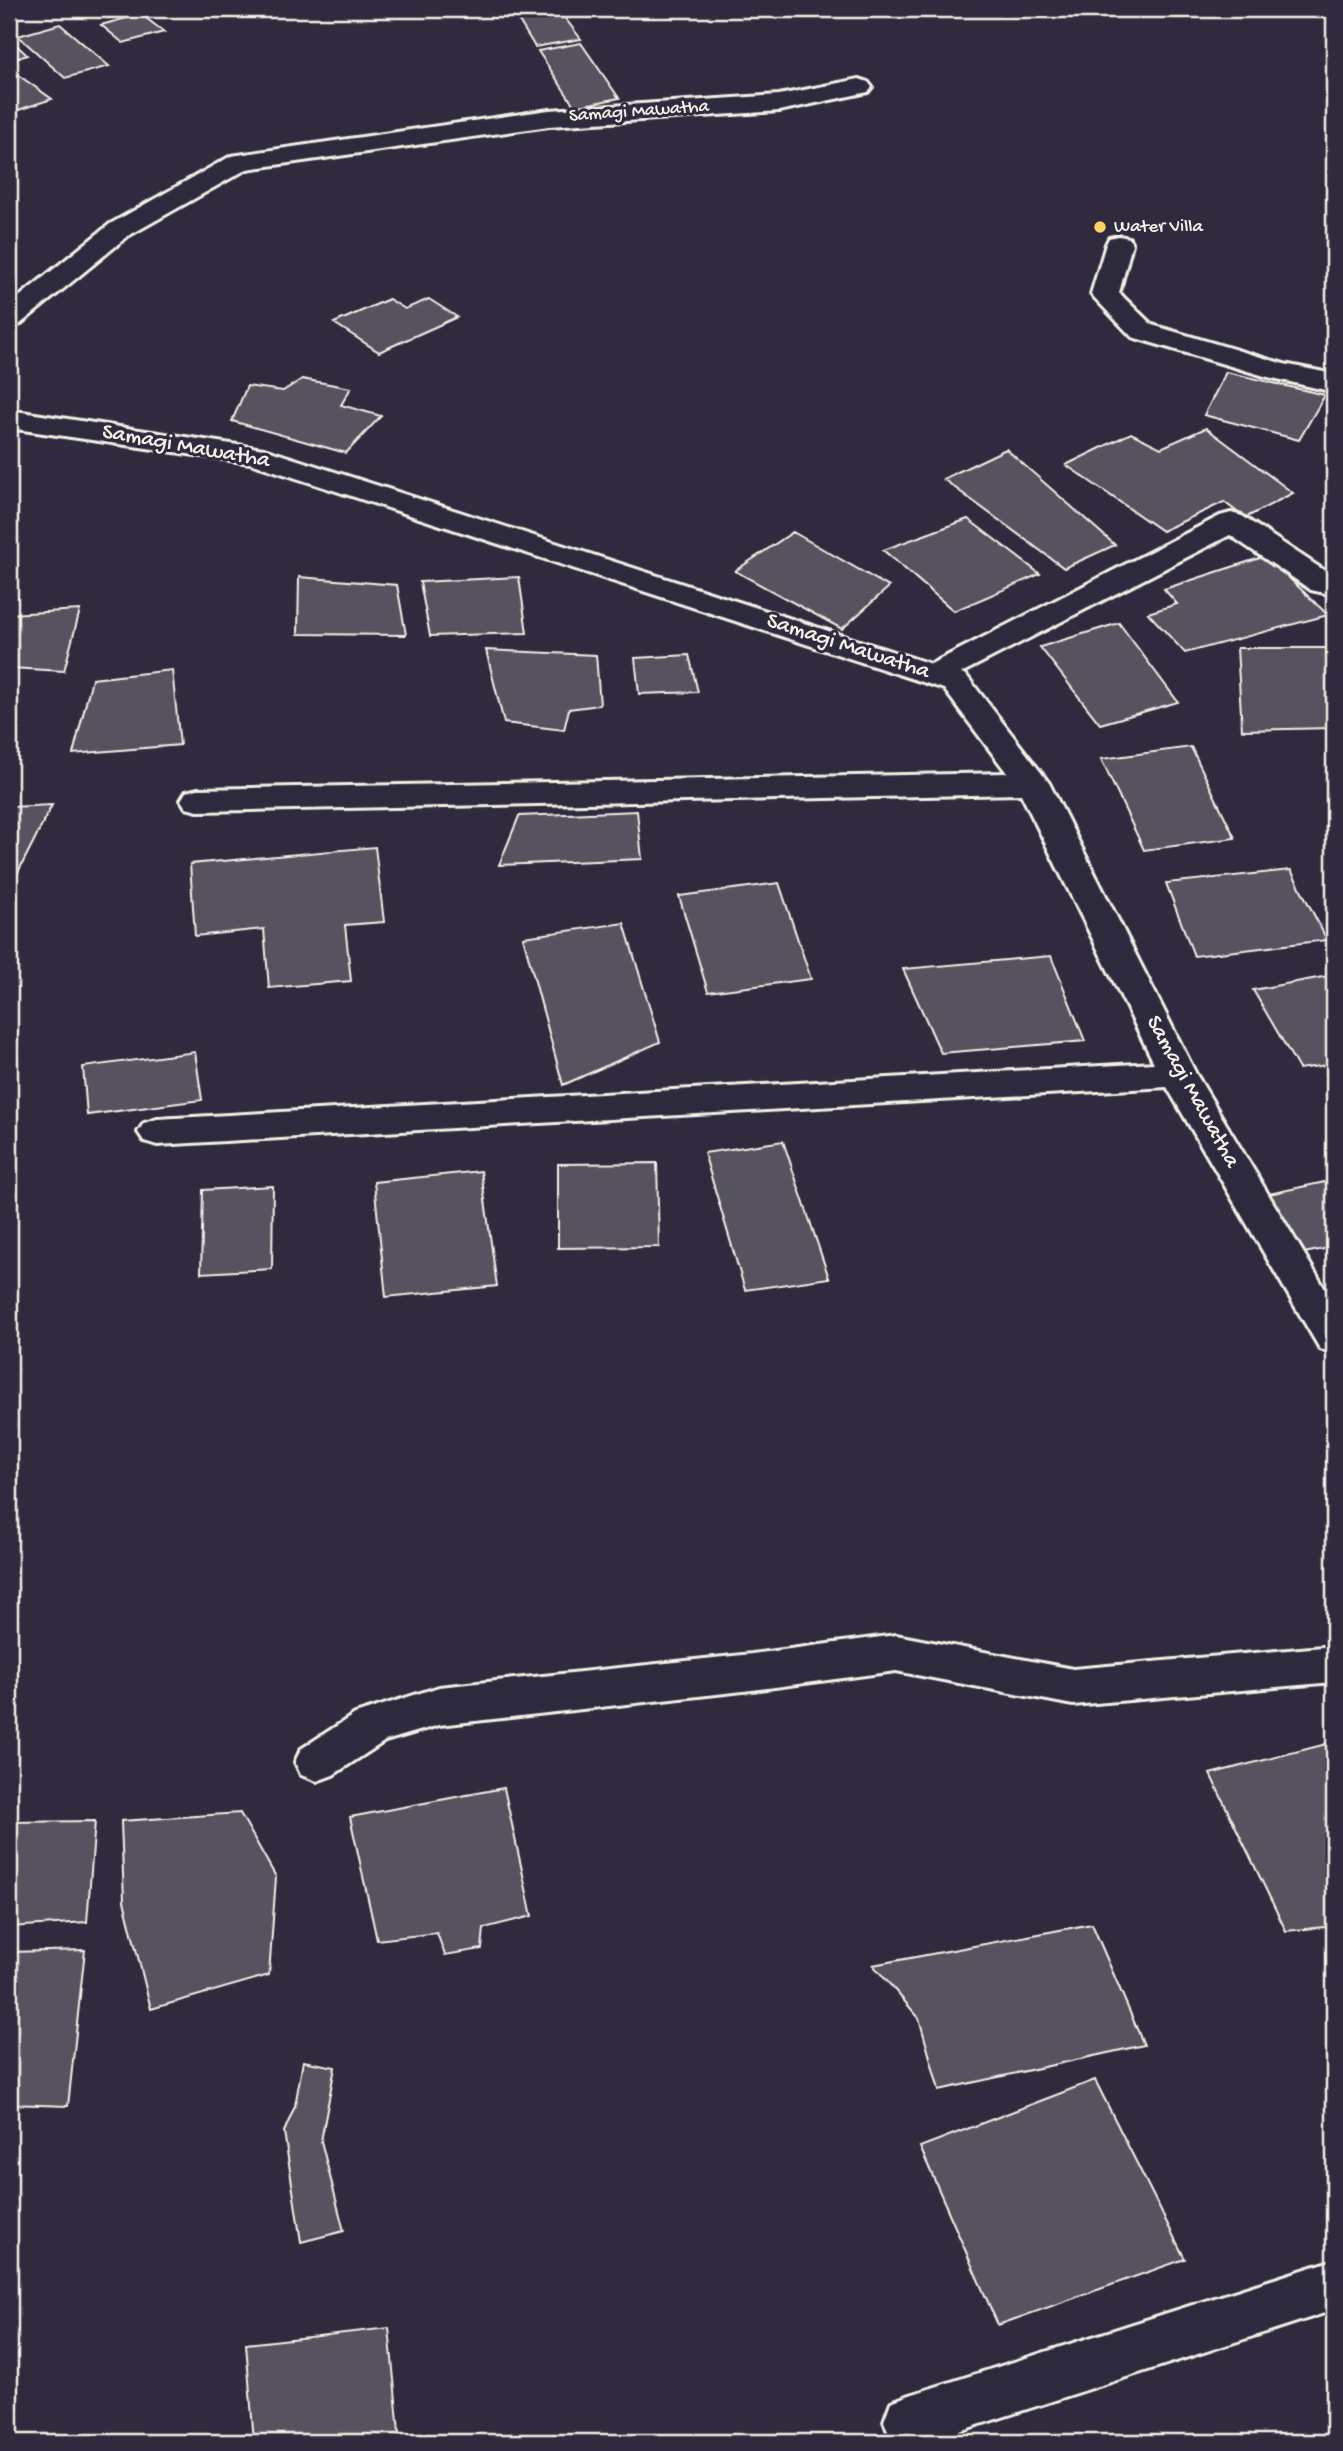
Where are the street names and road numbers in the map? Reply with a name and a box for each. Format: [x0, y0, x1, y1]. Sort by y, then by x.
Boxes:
street label: Samagi Mawatha [568, 96, 711, 128]
street label: Samagi Mawatha [100, 419, 273, 475]
street label: Samagi Mawatha [763, 608, 934, 686]
street label: Samagi Mawatha [1139, 1011, 1246, 1174]

